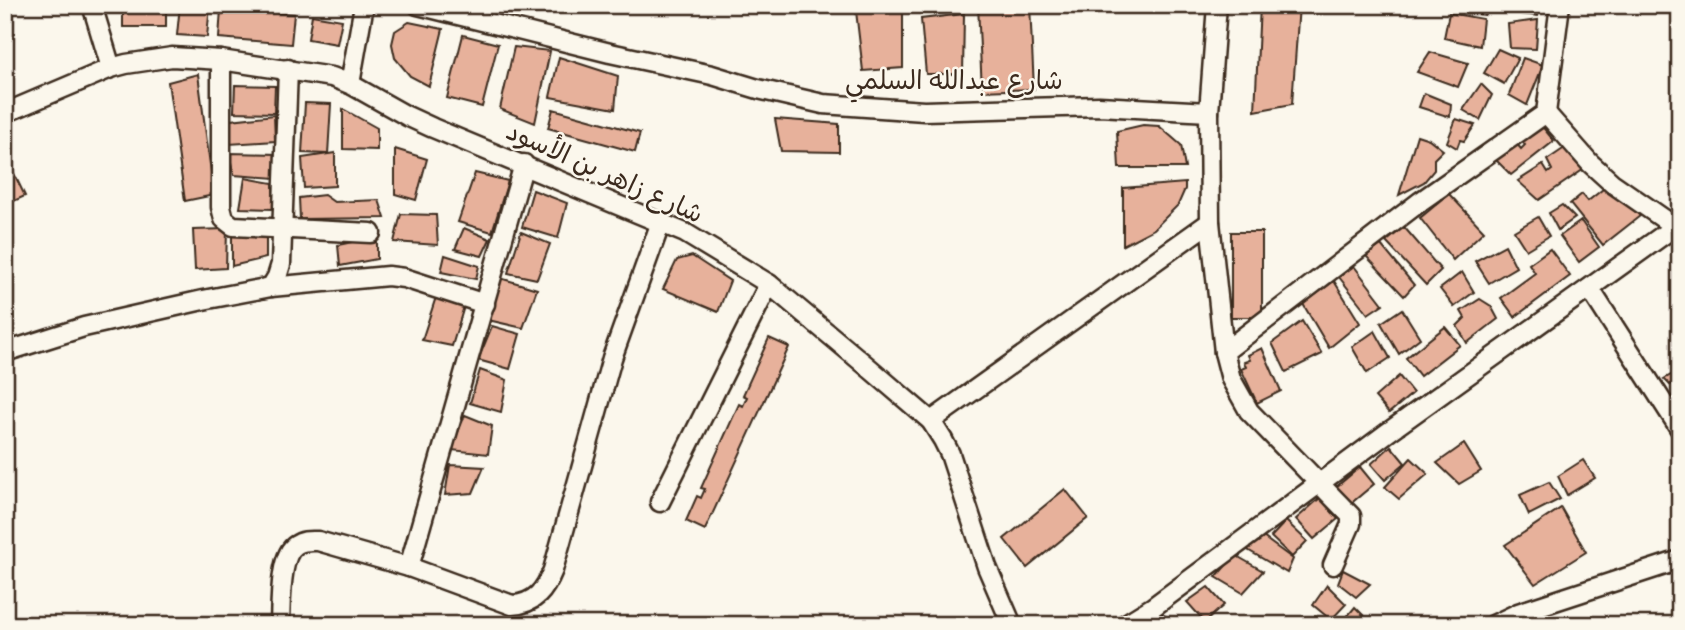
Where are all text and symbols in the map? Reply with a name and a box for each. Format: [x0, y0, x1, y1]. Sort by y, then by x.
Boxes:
street label: شارع عبدالله السلمي [845, 57, 1063, 103]
street label: شارع زاهر بن الأسود [499, 108, 711, 236]

